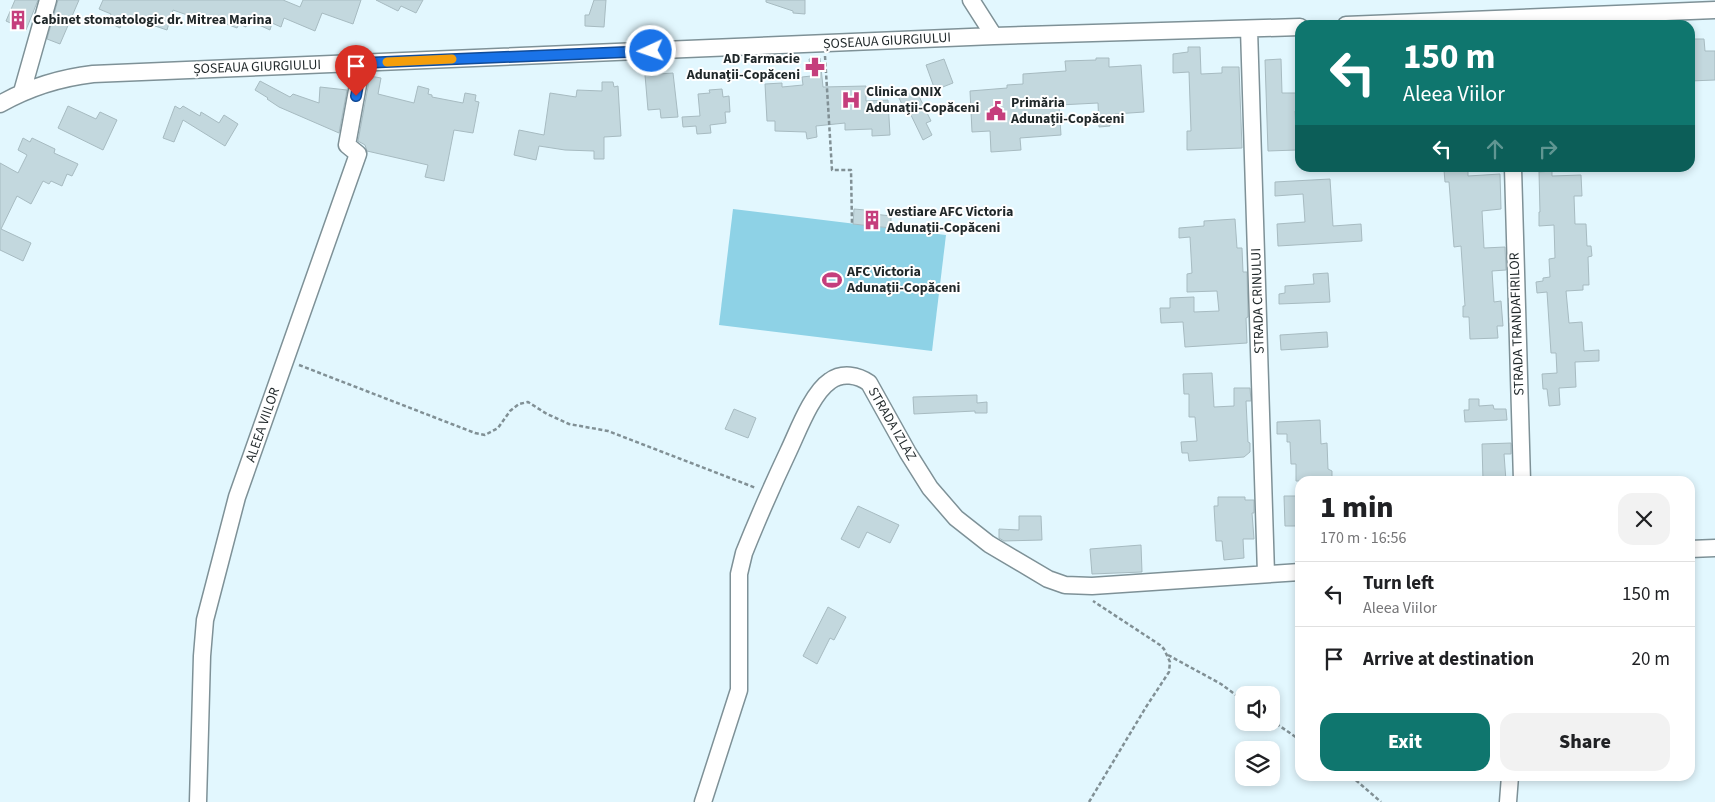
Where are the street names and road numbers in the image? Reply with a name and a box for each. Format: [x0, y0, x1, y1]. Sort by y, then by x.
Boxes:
street label: ȘOSEAUA GIURGIULUI [823, 28, 951, 54]
street label: ȘOSEAUA GIURGIULUI [193, 55, 321, 79]
street label: STRADA CRINULUI [1246, 248, 1270, 354]
street label: STRADA TRANDAFIRILOR [1505, 252, 1529, 396]
street label: STRADA IZLAZ [863, 383, 921, 465]
street label: ALEEA VIILOR [241, 385, 285, 465]

